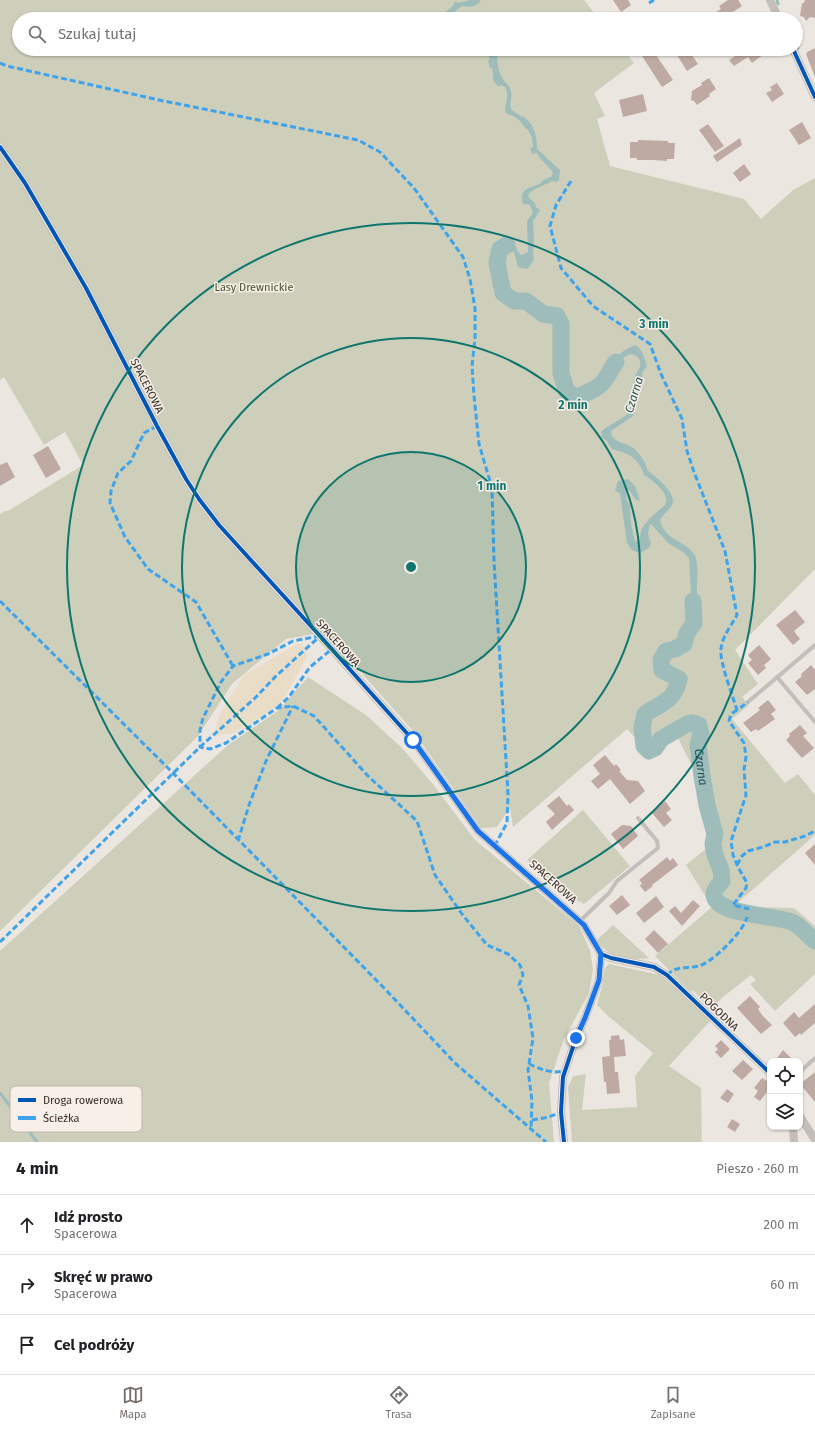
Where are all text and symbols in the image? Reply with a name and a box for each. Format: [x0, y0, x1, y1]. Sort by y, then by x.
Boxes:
search box [12, 12, 803, 56]
icon: search [26, 23, 48, 45]
text: Szukaj tutaj [58, 25, 136, 43]
park label: Lasy Drewnickie [215, 281, 293, 294]
text: 3 min [638, 317, 669, 331]
street label: SPACEROWA [128, 357, 167, 416]
water label: Czarna [622, 375, 646, 415]
text: 2 min [558, 398, 588, 412]
text: 1 min [478, 479, 506, 493]
centre of rings [404, 560, 418, 574]
street label: SPACEROWA [313, 617, 363, 670]
route start [404, 731, 422, 749]
water label: Czarna [692, 748, 711, 787]
street label: SPACEROWA [527, 857, 580, 907]
street label: POGODNA [697, 990, 742, 1034]
route end [567, 1029, 585, 1047]
map controls [767, 1058, 803, 1130]
button: locate [767, 1058, 803, 1094]
legend [10, 1086, 142, 1132]
text: Droga rowerowa [43, 1094, 123, 1107]
button: layers [767, 1094, 803, 1130]
text: Ścieżka [43, 1111, 80, 1125]
text: 4 min [16, 1158, 59, 1179]
text: Pieszo · 260 m [716, 1161, 799, 1176]
text: Idź prosto [54, 1208, 123, 1226]
icon: ahead [16, 1214, 38, 1236]
text: 200 m [763, 1217, 799, 1232]
text: Spacerowa [54, 1226, 117, 1241]
text: Skręć w prawo [54, 1268, 153, 1286]
icon: right [16, 1274, 38, 1296]
text: 60 m [770, 1277, 799, 1292]
text: Spacerowa [54, 1286, 117, 1301]
icon: arrive [16, 1334, 38, 1356]
text: Cel podróży [54, 1336, 134, 1354]
tab: Mapa [120, 1384, 147, 1421]
tab: Trasa [386, 1384, 412, 1421]
tab: Zapisane [651, 1384, 695, 1421]

